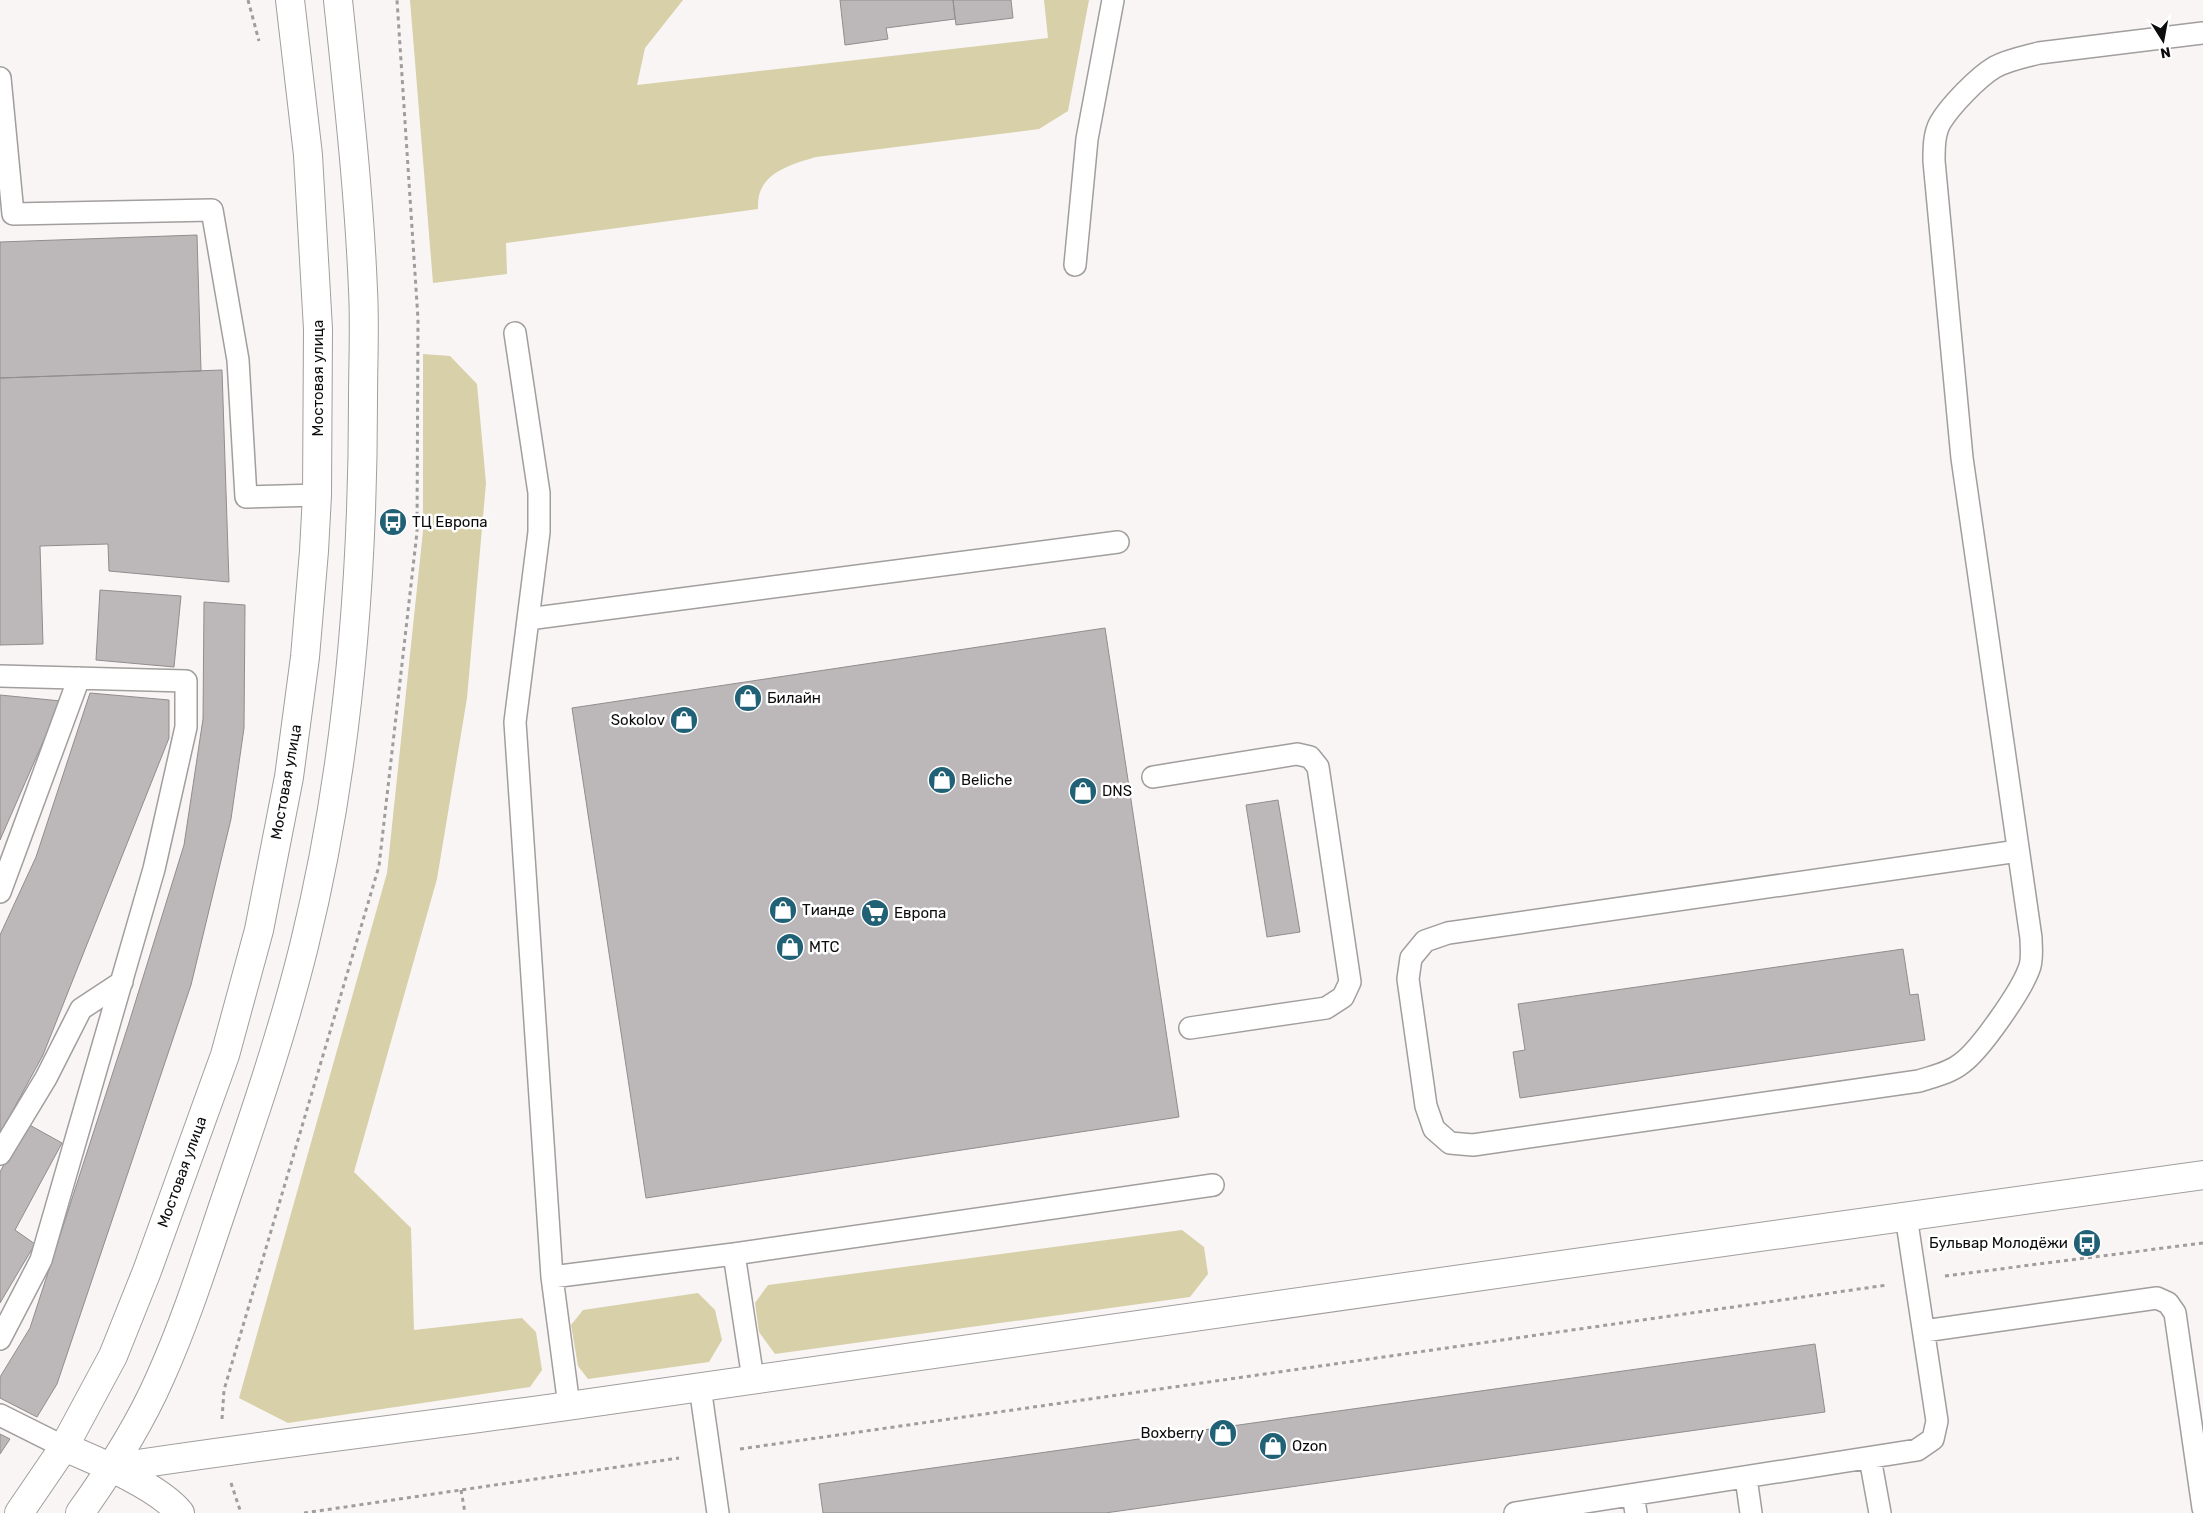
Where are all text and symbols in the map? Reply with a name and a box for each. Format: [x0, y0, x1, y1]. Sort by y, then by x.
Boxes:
north arrow [2138, 15, 2188, 65]
text: N [2159, 43, 2172, 62]
street label: Мостовая улица [309, 320, 327, 436]
bus stop icon: ТЦ Европа [378, 507, 408, 537]
place label: ТЦ Европа [412, 513, 488, 531]
shop icon: Билайн [733, 683, 763, 713]
place label: Билайн [767, 689, 821, 707]
shop icon: Sokolov [669, 705, 699, 735]
place label: Sokolov [611, 711, 665, 729]
street label: Мостовая улица [267, 723, 305, 841]
shop icon: Beliche [927, 765, 957, 795]
place label: Beliche [961, 771, 1013, 789]
shop icon: DNS [1068, 776, 1098, 806]
place label: DNS [1102, 782, 1132, 800]
shop icon: Тианде [768, 895, 798, 925]
supermarket icon: Европа [860, 898, 890, 928]
place label: Тианде [802, 901, 855, 919]
place label: Европа [894, 904, 946, 922]
shop icon: МТС [775, 932, 805, 962]
place label: МТС [809, 938, 840, 956]
street label: Мостовая улица [154, 1114, 210, 1230]
bus stop icon: Бульвар Молодёжи [2072, 1228, 2102, 1258]
place label: Бульвар Молодёжи [1929, 1234, 2068, 1252]
shop icon: Boxberry [1208, 1418, 1238, 1448]
place label: Boxberry [1140, 1424, 1204, 1442]
shop icon: Ozon [1258, 1431, 1288, 1461]
place label: Ozon [1292, 1437, 1327, 1455]

